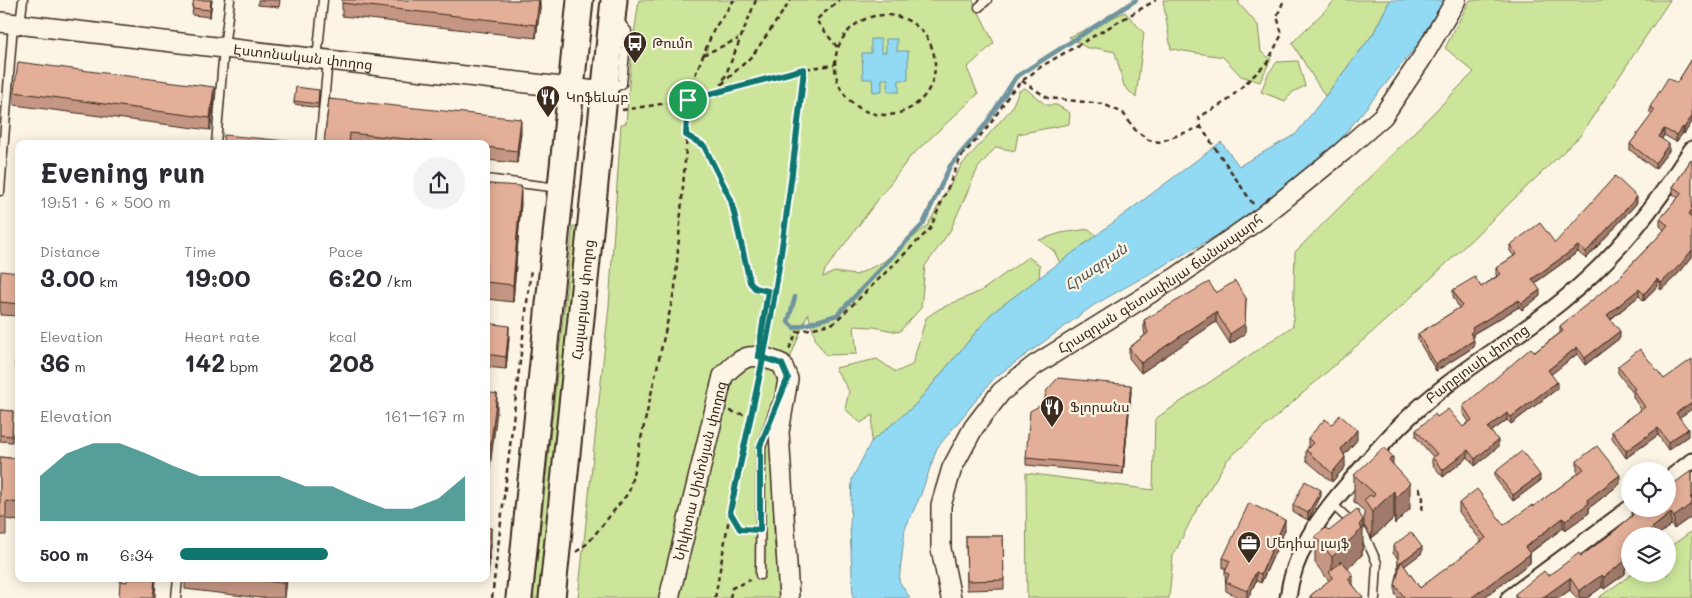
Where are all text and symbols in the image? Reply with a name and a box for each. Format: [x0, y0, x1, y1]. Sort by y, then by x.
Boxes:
bus stop icon: Թումո [622, 30, 648, 64]
place label: Թումո [652, 33, 693, 52]
street label: Էստոնական փողոց [232, 39, 374, 74]
pin [667, 79, 709, 121]
restaurant icon: ԿոֆեԼաբ [535, 84, 561, 118]
icon: arrive [674, 86, 702, 114]
place label: ԿոֆեԼաբ [566, 87, 629, 106]
text: Evening run [40, 154, 205, 190]
button: share [413, 157, 465, 209]
text: 19:51 · 6 × 500 m [40, 191, 171, 212]
street label: Հրազդան գետափնյա ճանապարհ [1054, 209, 1266, 358]
water label: Հրազդան [1060, 237, 1132, 295]
street label: Հալաբյան փողոց [567, 238, 598, 361]
text: Distance [40, 242, 100, 261]
text: Time [184, 242, 216, 261]
text: Pace [329, 242, 363, 261]
text: 3.00 [40, 261, 95, 293]
text: 19:00 [184, 261, 251, 293]
text: 6:20 [329, 261, 382, 293]
text: km [95, 272, 118, 291]
text: /km [382, 272, 412, 291]
street label: Բարբյուսի փողոց [1421, 320, 1532, 407]
text: Elevation [40, 327, 103, 346]
text: Heart rate [184, 327, 260, 346]
text: kcal [329, 327, 357, 346]
text: 36 [40, 346, 70, 378]
text: 142 [184, 346, 225, 378]
text: 208 [329, 346, 374, 378]
text: m [70, 357, 86, 376]
text: bpm [225, 357, 258, 376]
street label: Նիկիտա Սիմոնյան փողոց [669, 379, 730, 562]
restaurant icon: Ֆլորանս [1039, 394, 1065, 428]
place label: Ֆլորանս [1070, 397, 1130, 416]
text: Elevation [40, 405, 112, 426]
text: 161–167 m [384, 405, 465, 426]
map controls [1621, 462, 1676, 582]
button: locate [1621, 462, 1676, 517]
button: layers [1621, 527, 1676, 582]
office icon: Մեդիա լայֆ [1236, 530, 1262, 564]
place label: Մեդիա լայֆ [1266, 533, 1350, 552]
text: 500 m [40, 544, 88, 565]
text: 6:34 [120, 544, 153, 565]

